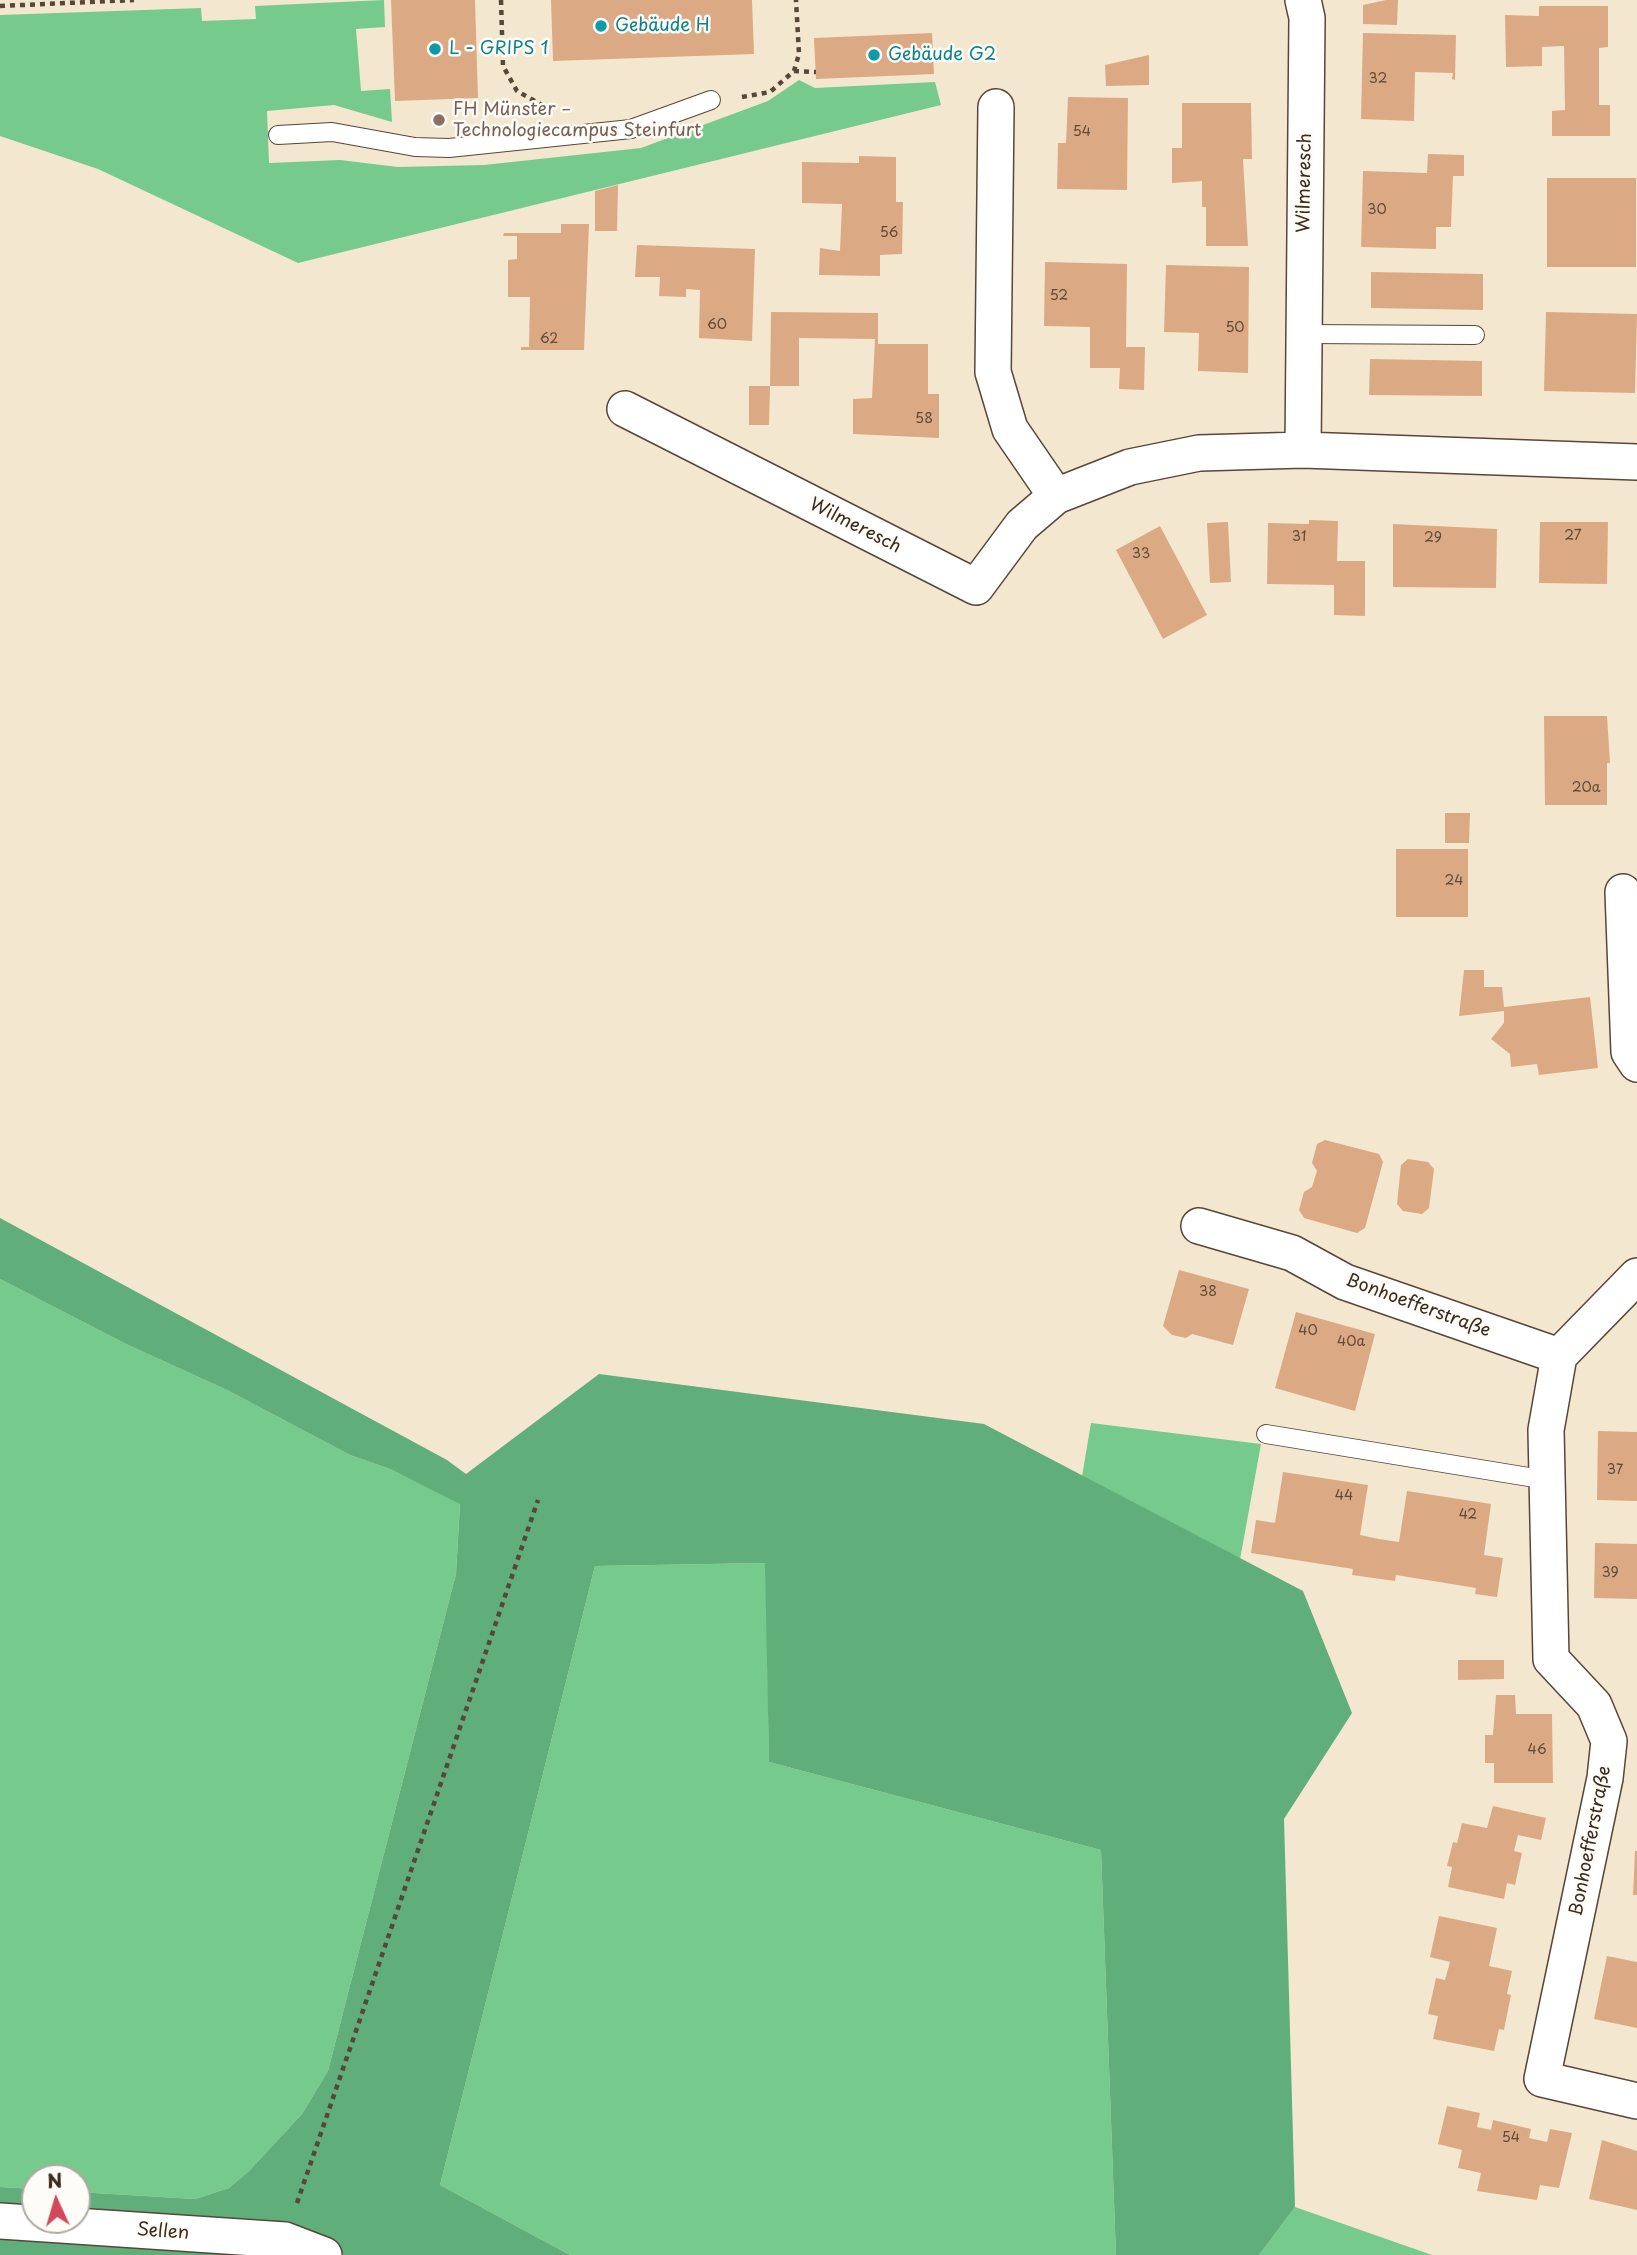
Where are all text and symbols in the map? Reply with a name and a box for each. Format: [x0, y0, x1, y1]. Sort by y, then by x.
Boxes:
place label: Gebäude H [615, 15, 710, 37]
marker: Gebäude H [593, 18, 609, 34]
place label: L - GRIPS 1 [449, 38, 549, 60]
marker: L - GRIPS 1 [427, 41, 443, 57]
place label: Gebäude G2 [888, 44, 996, 66]
marker: Gebäude G2 [866, 47, 882, 63]
house number: 32 [1369, 71, 1387, 87]
place label: FH Münster – Technologiecampus Steinfurt [453, 99, 701, 142]
marker: FH Münster – Technologiecampus Steinfurt [431, 112, 447, 128]
house number: 54 [1073, 124, 1091, 140]
street label: Wilmeresch [1293, 133, 1317, 233]
house number: 30 [1367, 202, 1387, 218]
house number: 56 [880, 225, 898, 241]
house number: 52 [1050, 288, 1068, 304]
house number: 60 [707, 317, 727, 333]
house number: 50 [1225, 320, 1245, 336]
house number: 62 [540, 331, 558, 347]
house number: 58 [915, 411, 933, 427]
street label: Wilmeresch [806, 494, 904, 558]
house number: 27 [1564, 528, 1582, 544]
house number: 31 [1292, 529, 1306, 545]
house number: 29 [1424, 530, 1442, 546]
house number: 33 [1132, 546, 1150, 562]
house number: 20a [1572, 780, 1600, 796]
house number: 24 [1445, 873, 1463, 889]
street label: Bonhoefferstraße [1343, 1270, 1493, 1342]
house number: 38 [1199, 1284, 1217, 1300]
house number: 40 [1298, 1323, 1318, 1339]
house number: 40a [1337, 1334, 1365, 1350]
house number: 37 [1607, 1462, 1623, 1478]
house number: 44 [1335, 1488, 1353, 1504]
house number: 42 [1459, 1507, 1477, 1523]
house number: 39 [1601, 1565, 1619, 1581]
house number: 46 [1527, 1742, 1547, 1758]
street label: Bonhoefferstraße [1566, 1764, 1616, 1918]
house number: 54 [1502, 2130, 1520, 2146]
north arrow [21, 2164, 91, 2234]
text: N [46, 2166, 63, 2195]
street label: Sellen [136, 2219, 190, 2245]

